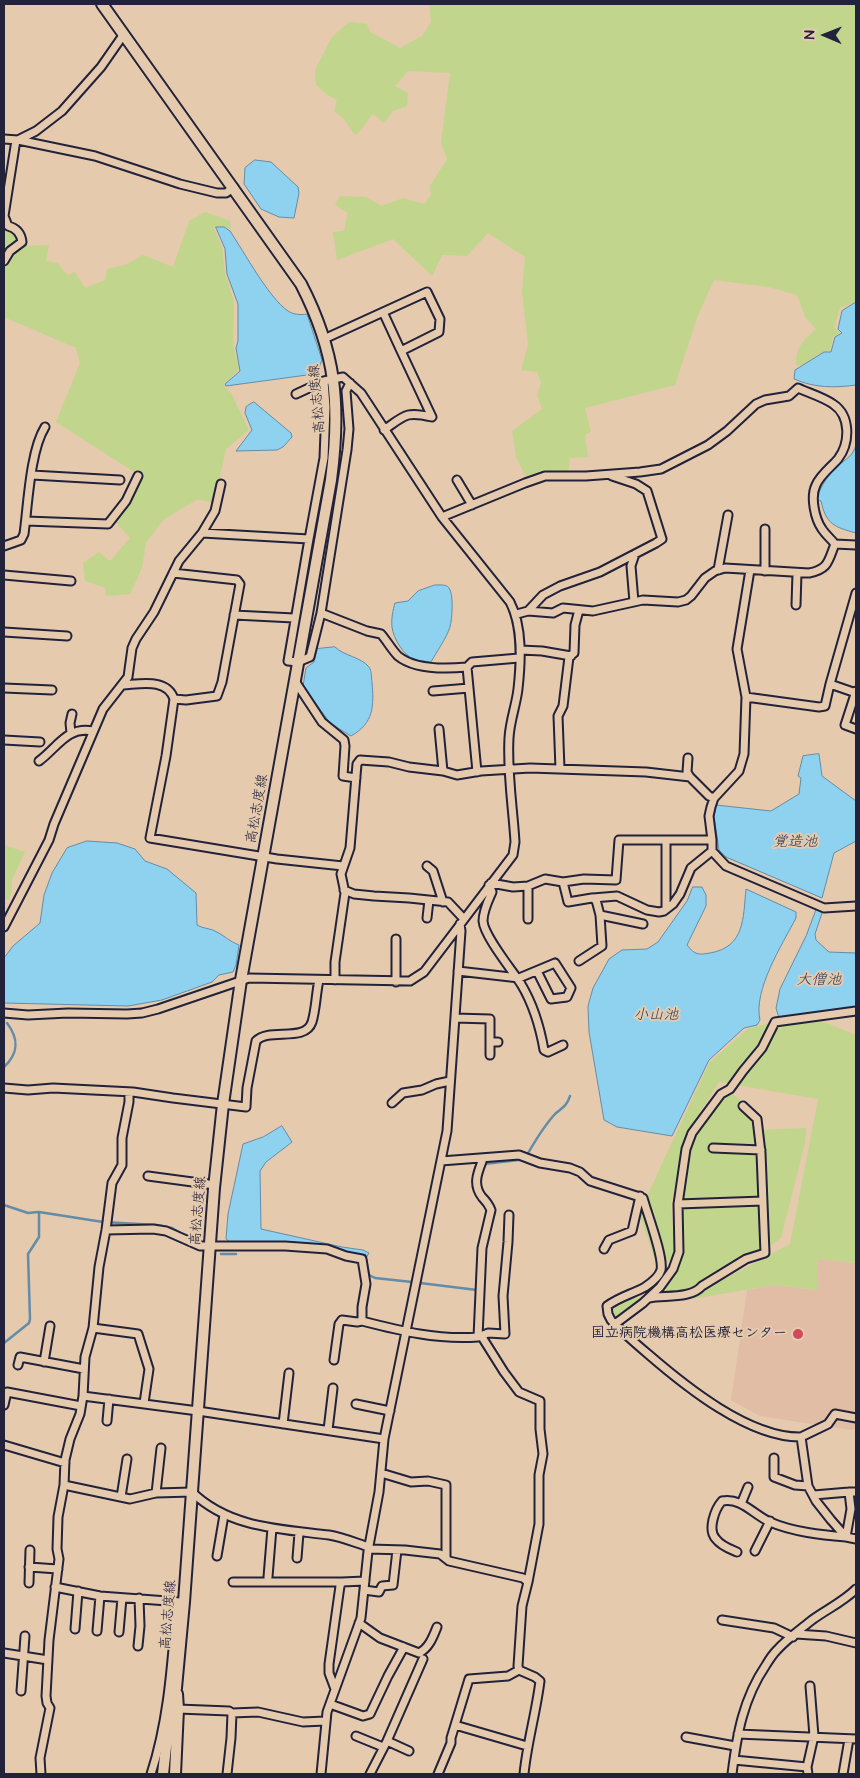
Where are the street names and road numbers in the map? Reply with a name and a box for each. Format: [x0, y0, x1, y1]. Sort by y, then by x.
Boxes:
street label: 高松志度線 [307, 363, 329, 435]
street label: 高松志度線 [244, 773, 272, 845]
street label: 高松志度線 [188, 1175, 210, 1247]
street label: 高松志度線 [158, 1579, 180, 1651]

